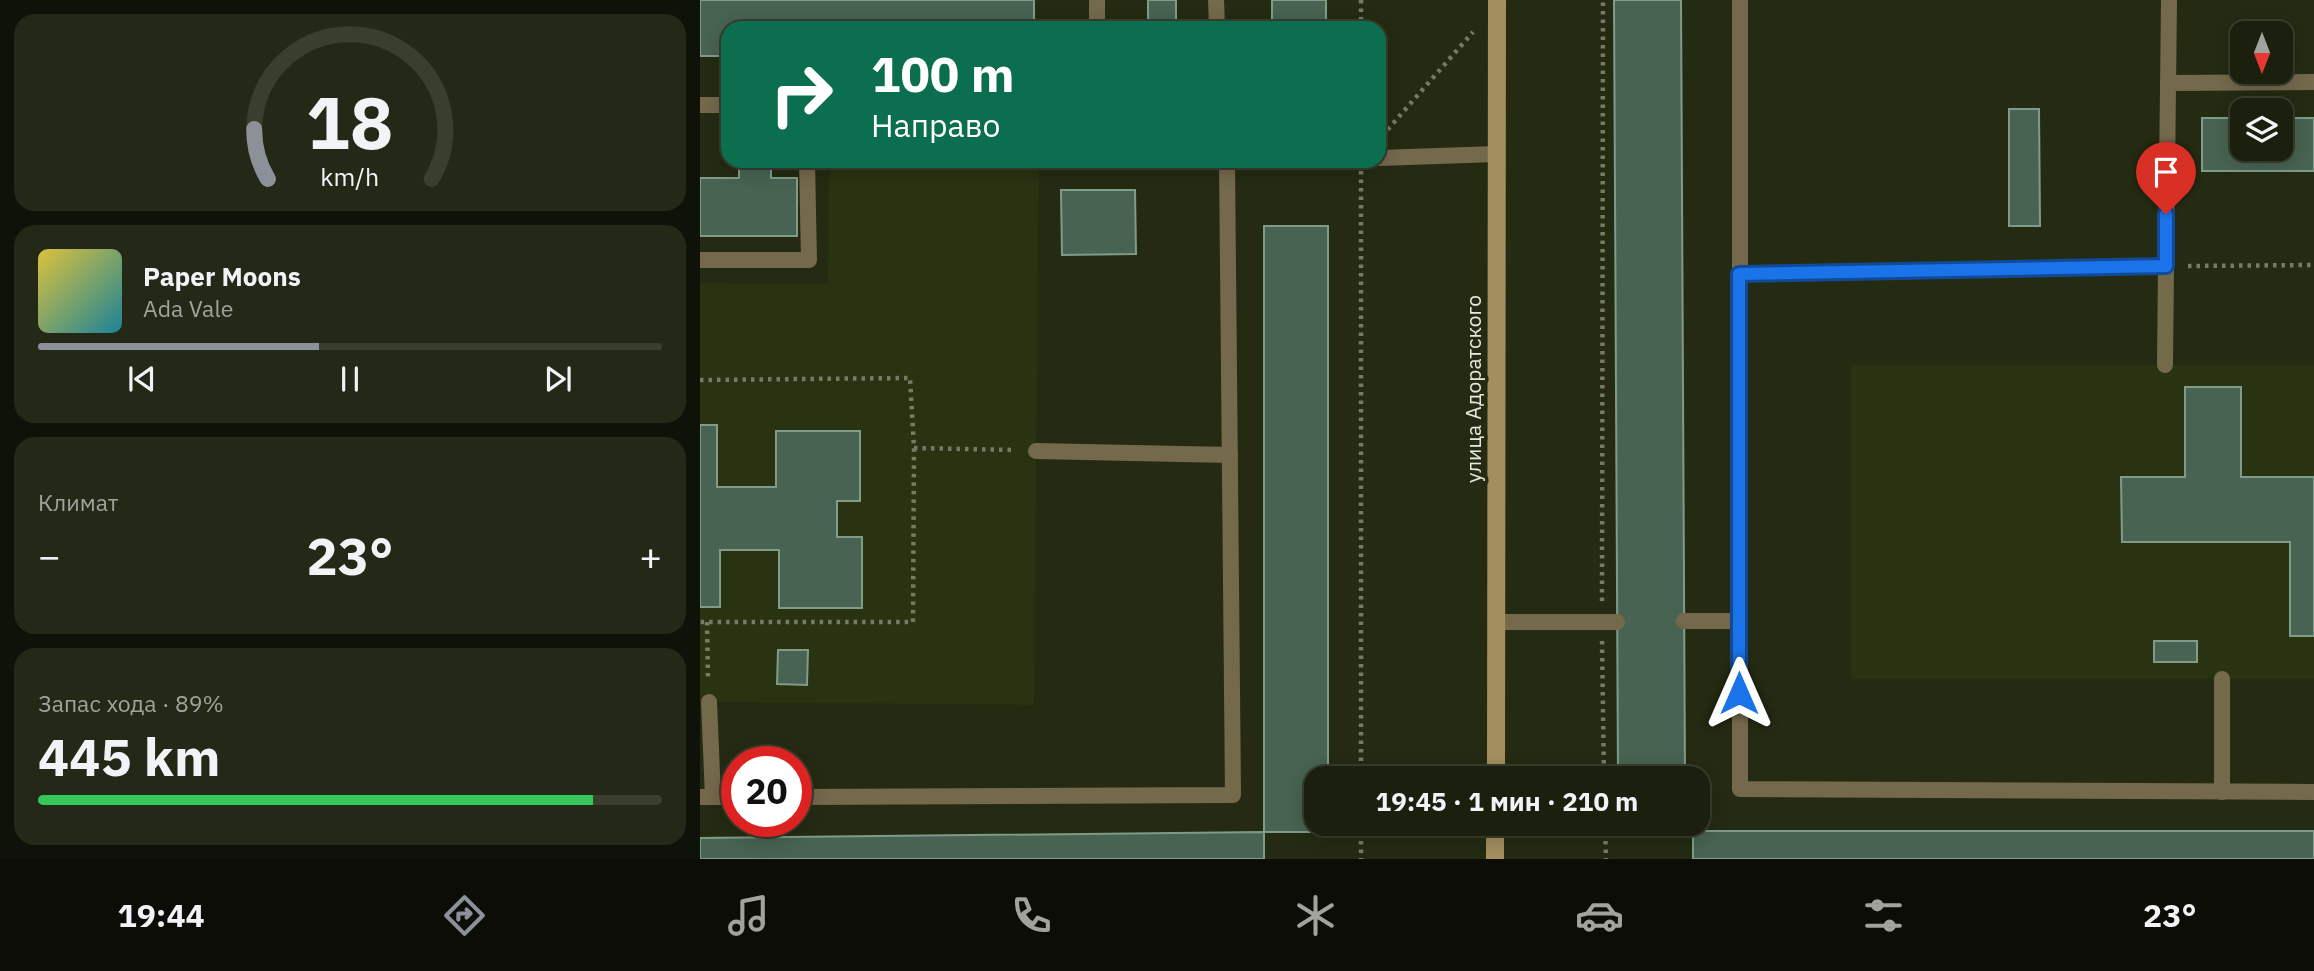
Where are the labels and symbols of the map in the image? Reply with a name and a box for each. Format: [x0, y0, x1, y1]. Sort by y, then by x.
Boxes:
north arrow [2230, 21, 2292, 84]
pin [2136, 142, 2196, 214]
street label: улица Адоратского [1459, 295, 1487, 483]
position arrow [1702, 656, 1776, 730]
speed limit sign: 20 [721, 746, 812, 837]

